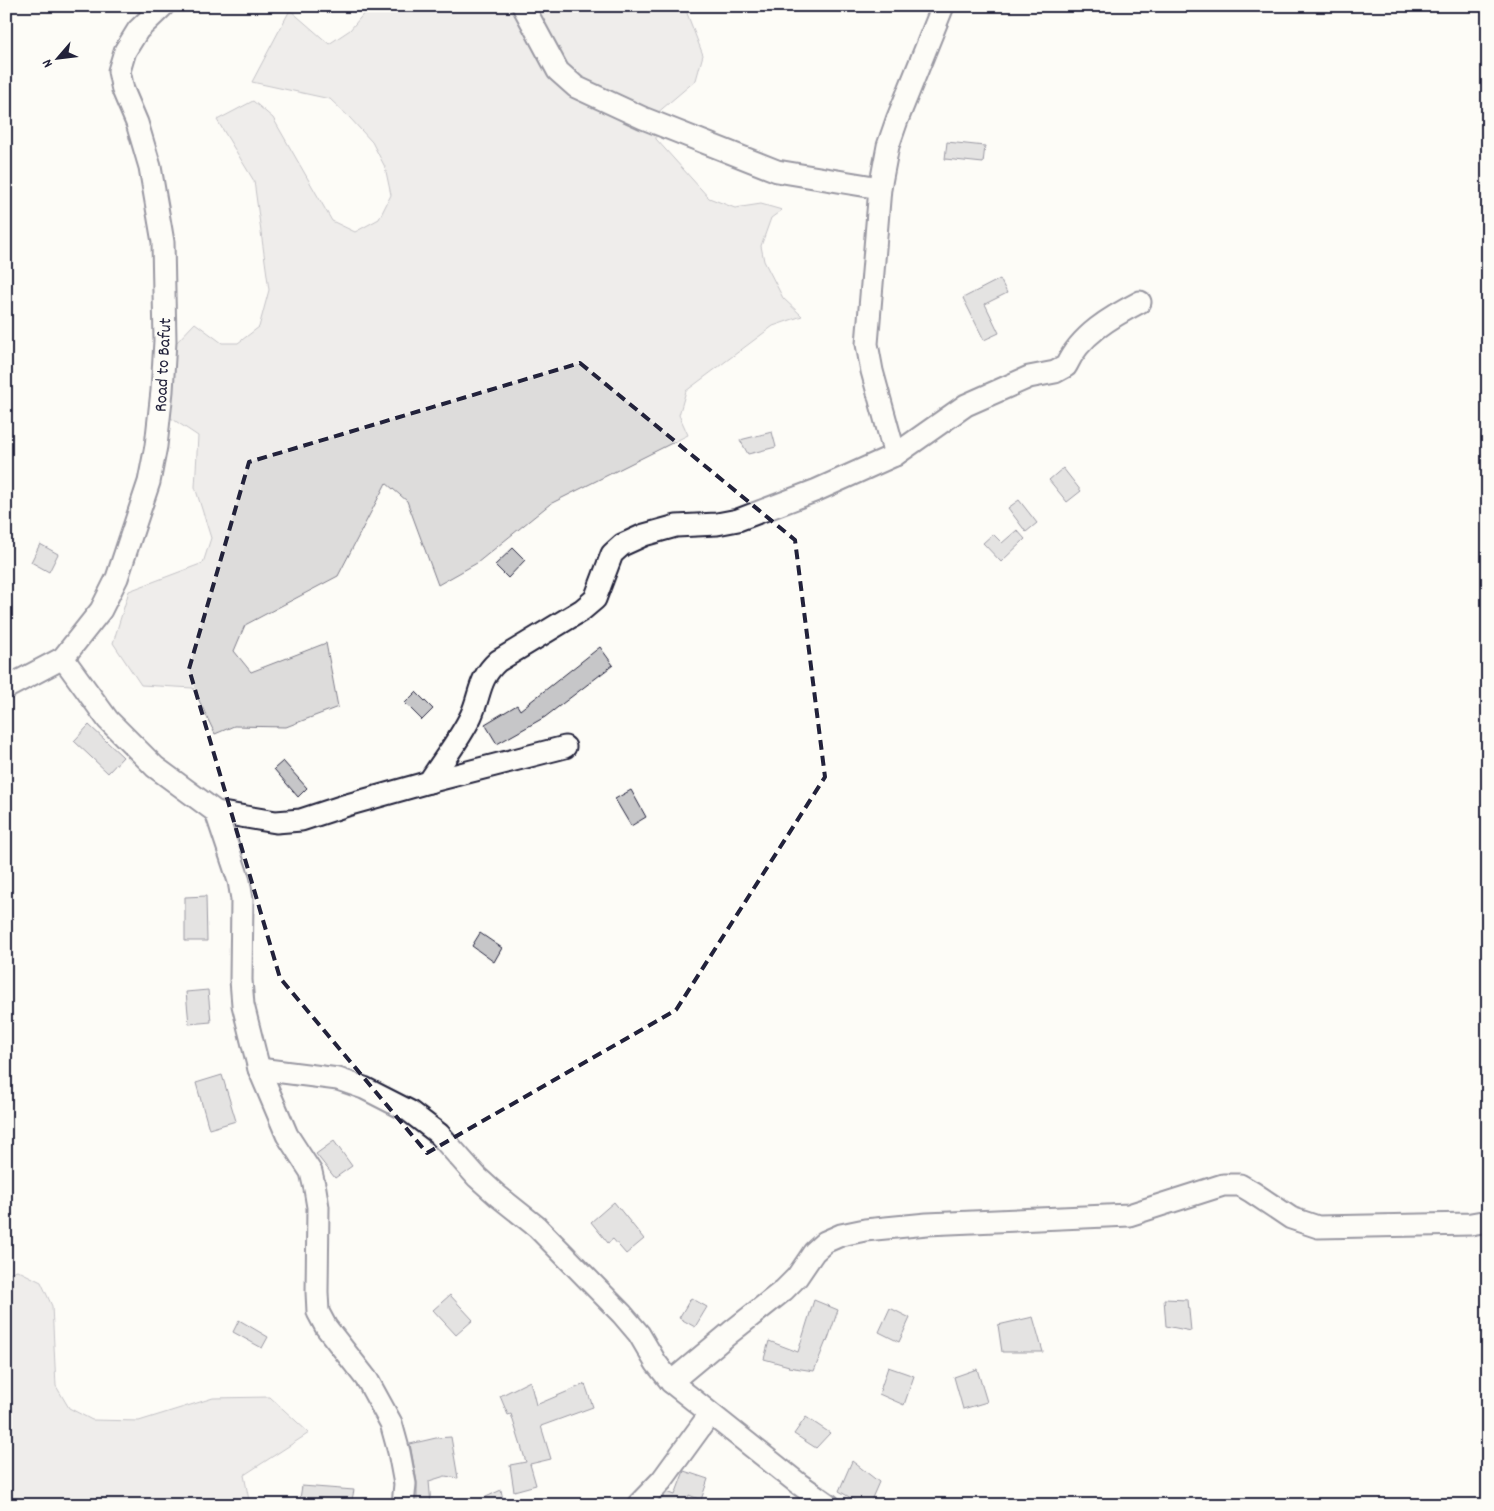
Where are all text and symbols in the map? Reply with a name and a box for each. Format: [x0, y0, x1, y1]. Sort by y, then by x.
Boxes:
north arrow [32, 32, 82, 82]
text: N [38, 55, 59, 71]
street label: Road to Bafut [150, 317, 179, 413]

